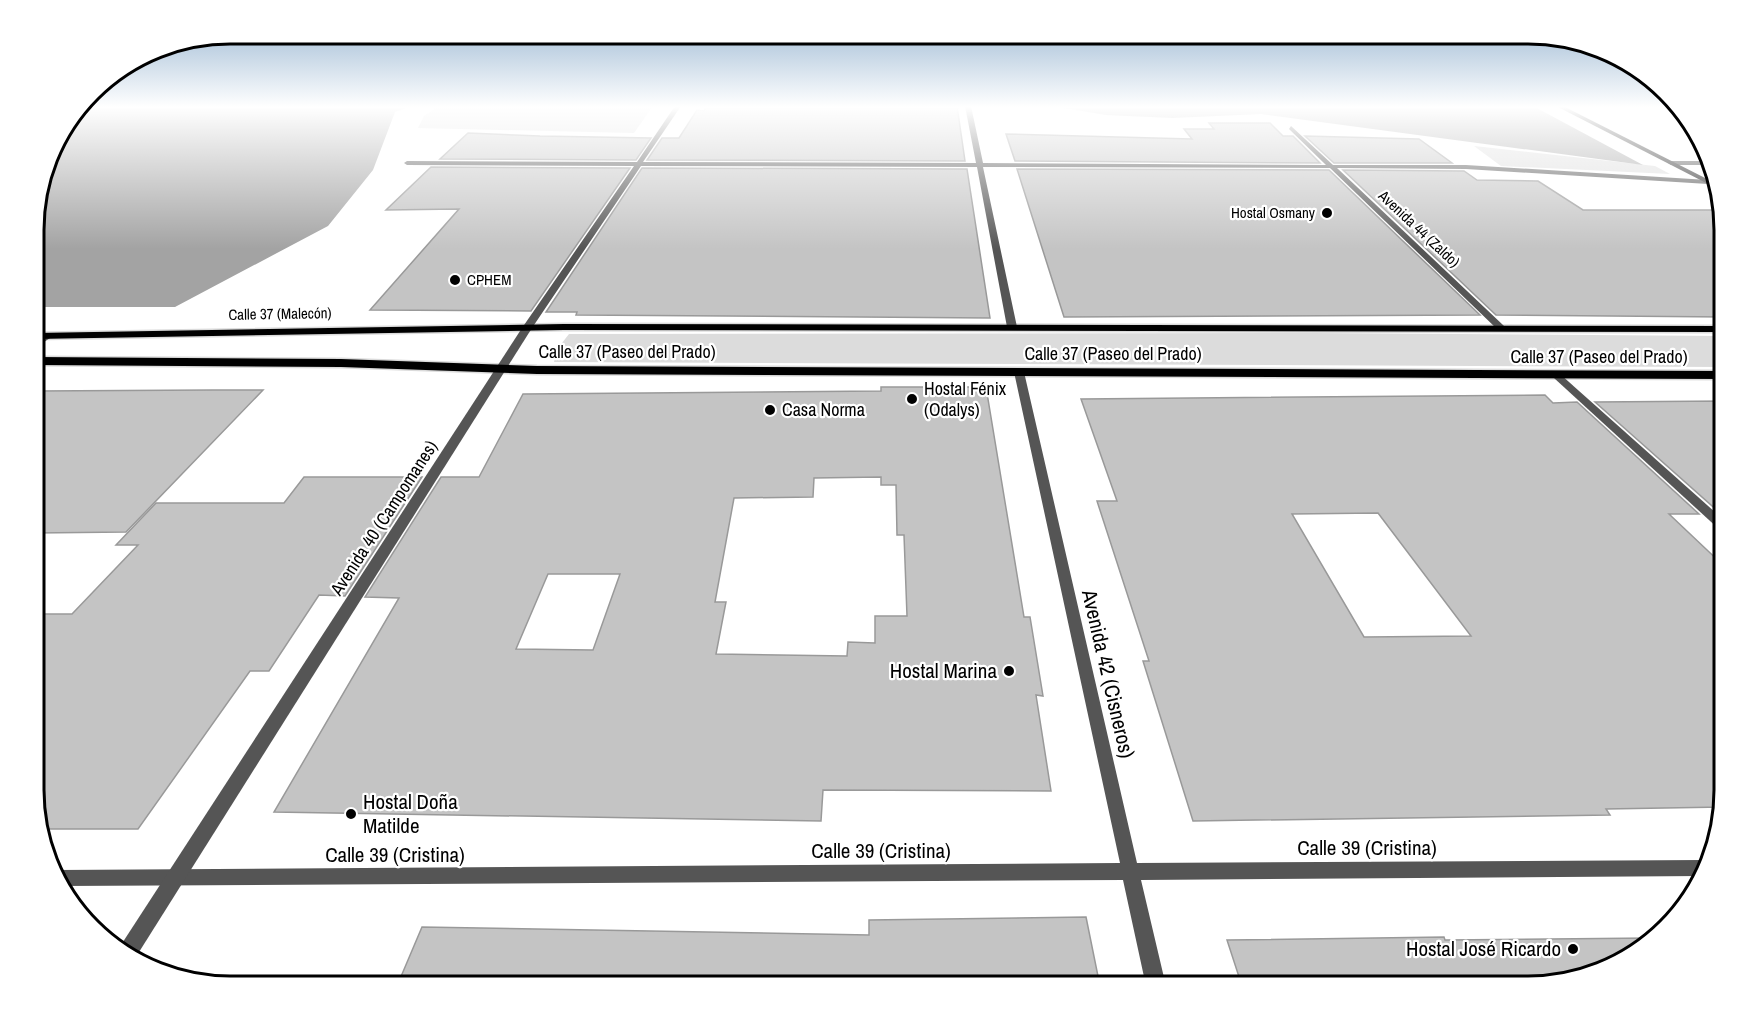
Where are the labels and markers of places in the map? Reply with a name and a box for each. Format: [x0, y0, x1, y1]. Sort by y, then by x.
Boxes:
place label: Hostal Osmany [1231, 202, 1316, 223]
marker: Hostal Osmany [1320, 206, 1334, 220]
place label: CPHEM [467, 269, 511, 290]
marker: CPHEM [448, 273, 462, 287]
place label: Hostal Fénix (Odalys) [924, 376, 1007, 422]
marker: Hostal Fénix (Odalys) [905, 392, 919, 406]
place label: Casa Norma [782, 397, 865, 422]
marker: Casa Norma [763, 403, 777, 417]
place label: Hostal Marina [890, 656, 997, 685]
marker: Hostal Marina [1002, 664, 1016, 678]
place label: Hostal Doña Matilde [363, 787, 458, 840]
marker: Hostal Doña Matilde [344, 807, 358, 821]
place label: Hostal José Ricardo [1406, 934, 1561, 963]
marker: Hostal José Ricardo [1566, 942, 1580, 956]

